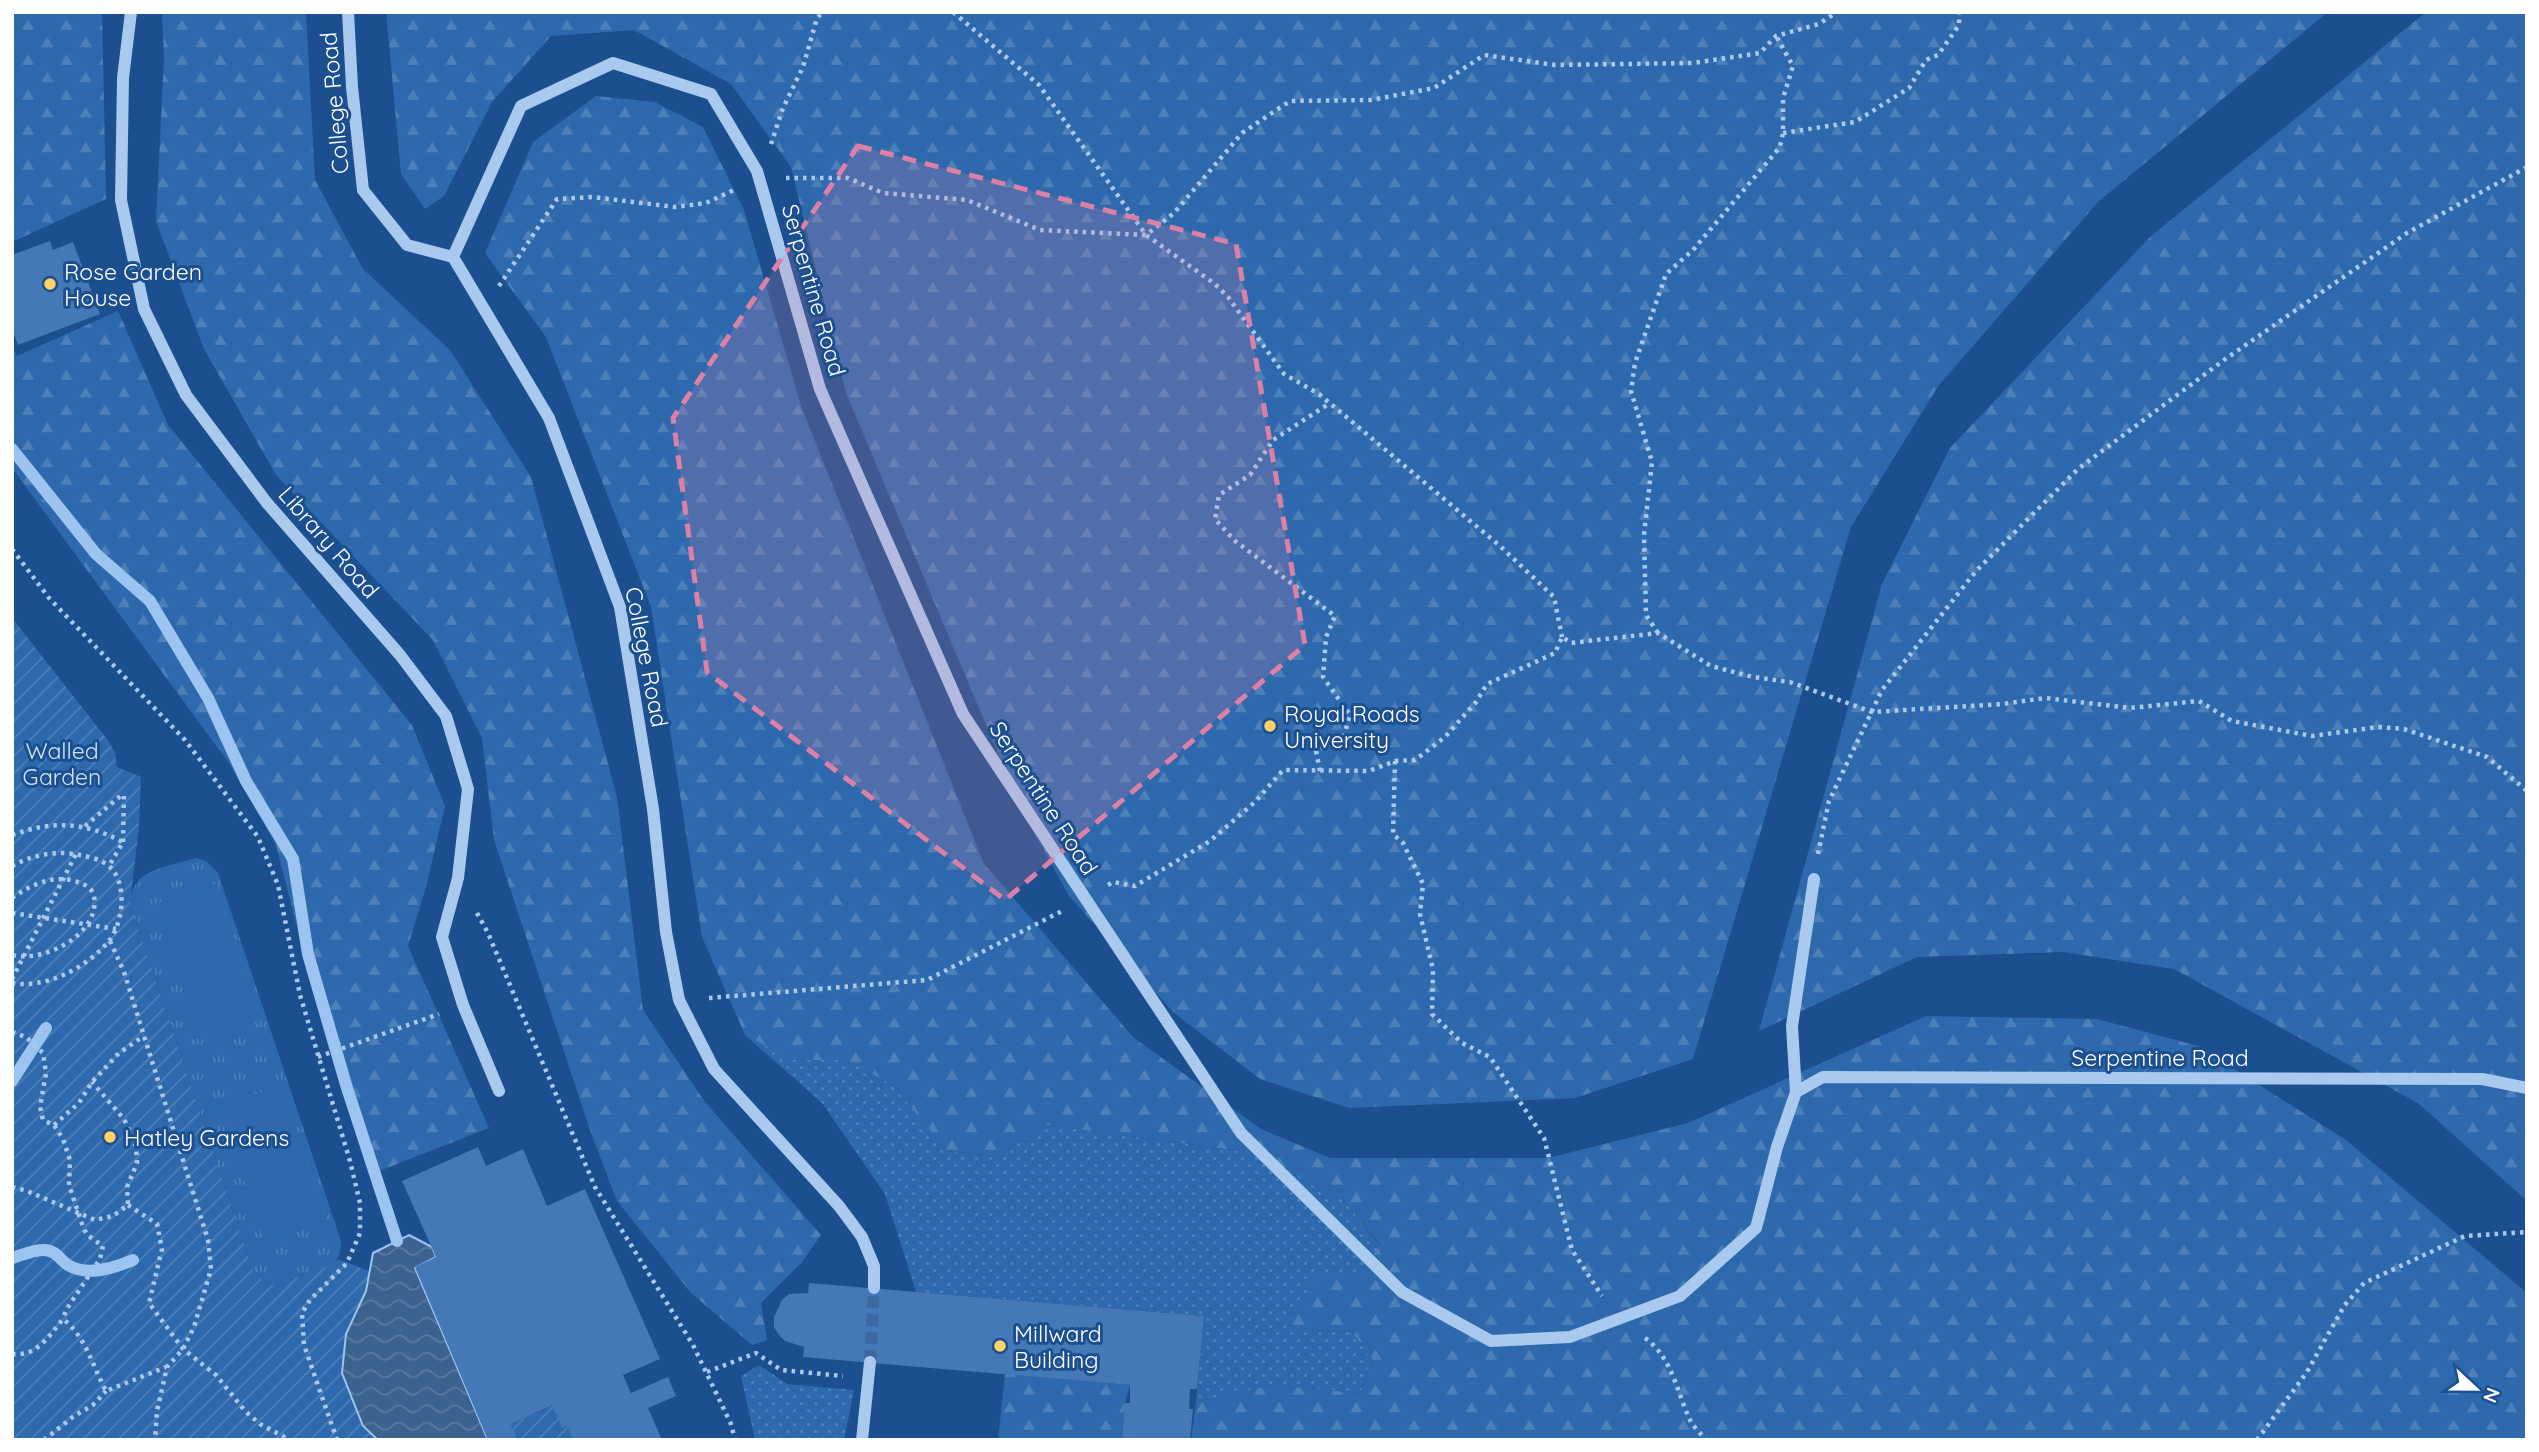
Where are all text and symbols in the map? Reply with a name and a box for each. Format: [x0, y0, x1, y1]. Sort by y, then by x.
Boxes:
street label: College Road [313, 31, 355, 175]
street label: Serpentine Road [776, 201, 852, 379]
place label: Rose Garden House [64, 257, 202, 312]
marker: Rose Garden House [42, 276, 58, 292]
street label: Library Road [273, 480, 385, 604]
street label: College Road [619, 584, 675, 730]
place label: Royal Roads University [1284, 699, 1420, 754]
street label: Serpentine Road [984, 716, 1104, 880]
marker: Royal Roads University [1262, 718, 1278, 734]
park label: Walled Garden [23, 736, 101, 791]
street label: Serpentine Road [2071, 1043, 2249, 1072]
place label: Hatley Gardens [124, 1123, 289, 1152]
marker: Hatley Gardens [102, 1129, 118, 1145]
place label: Millward Building [1014, 1319, 1102, 1374]
marker: Millward Building [992, 1338, 1008, 1354]
north arrow [2441, 1354, 2511, 1424]
text: N [2478, 1384, 2506, 1406]

